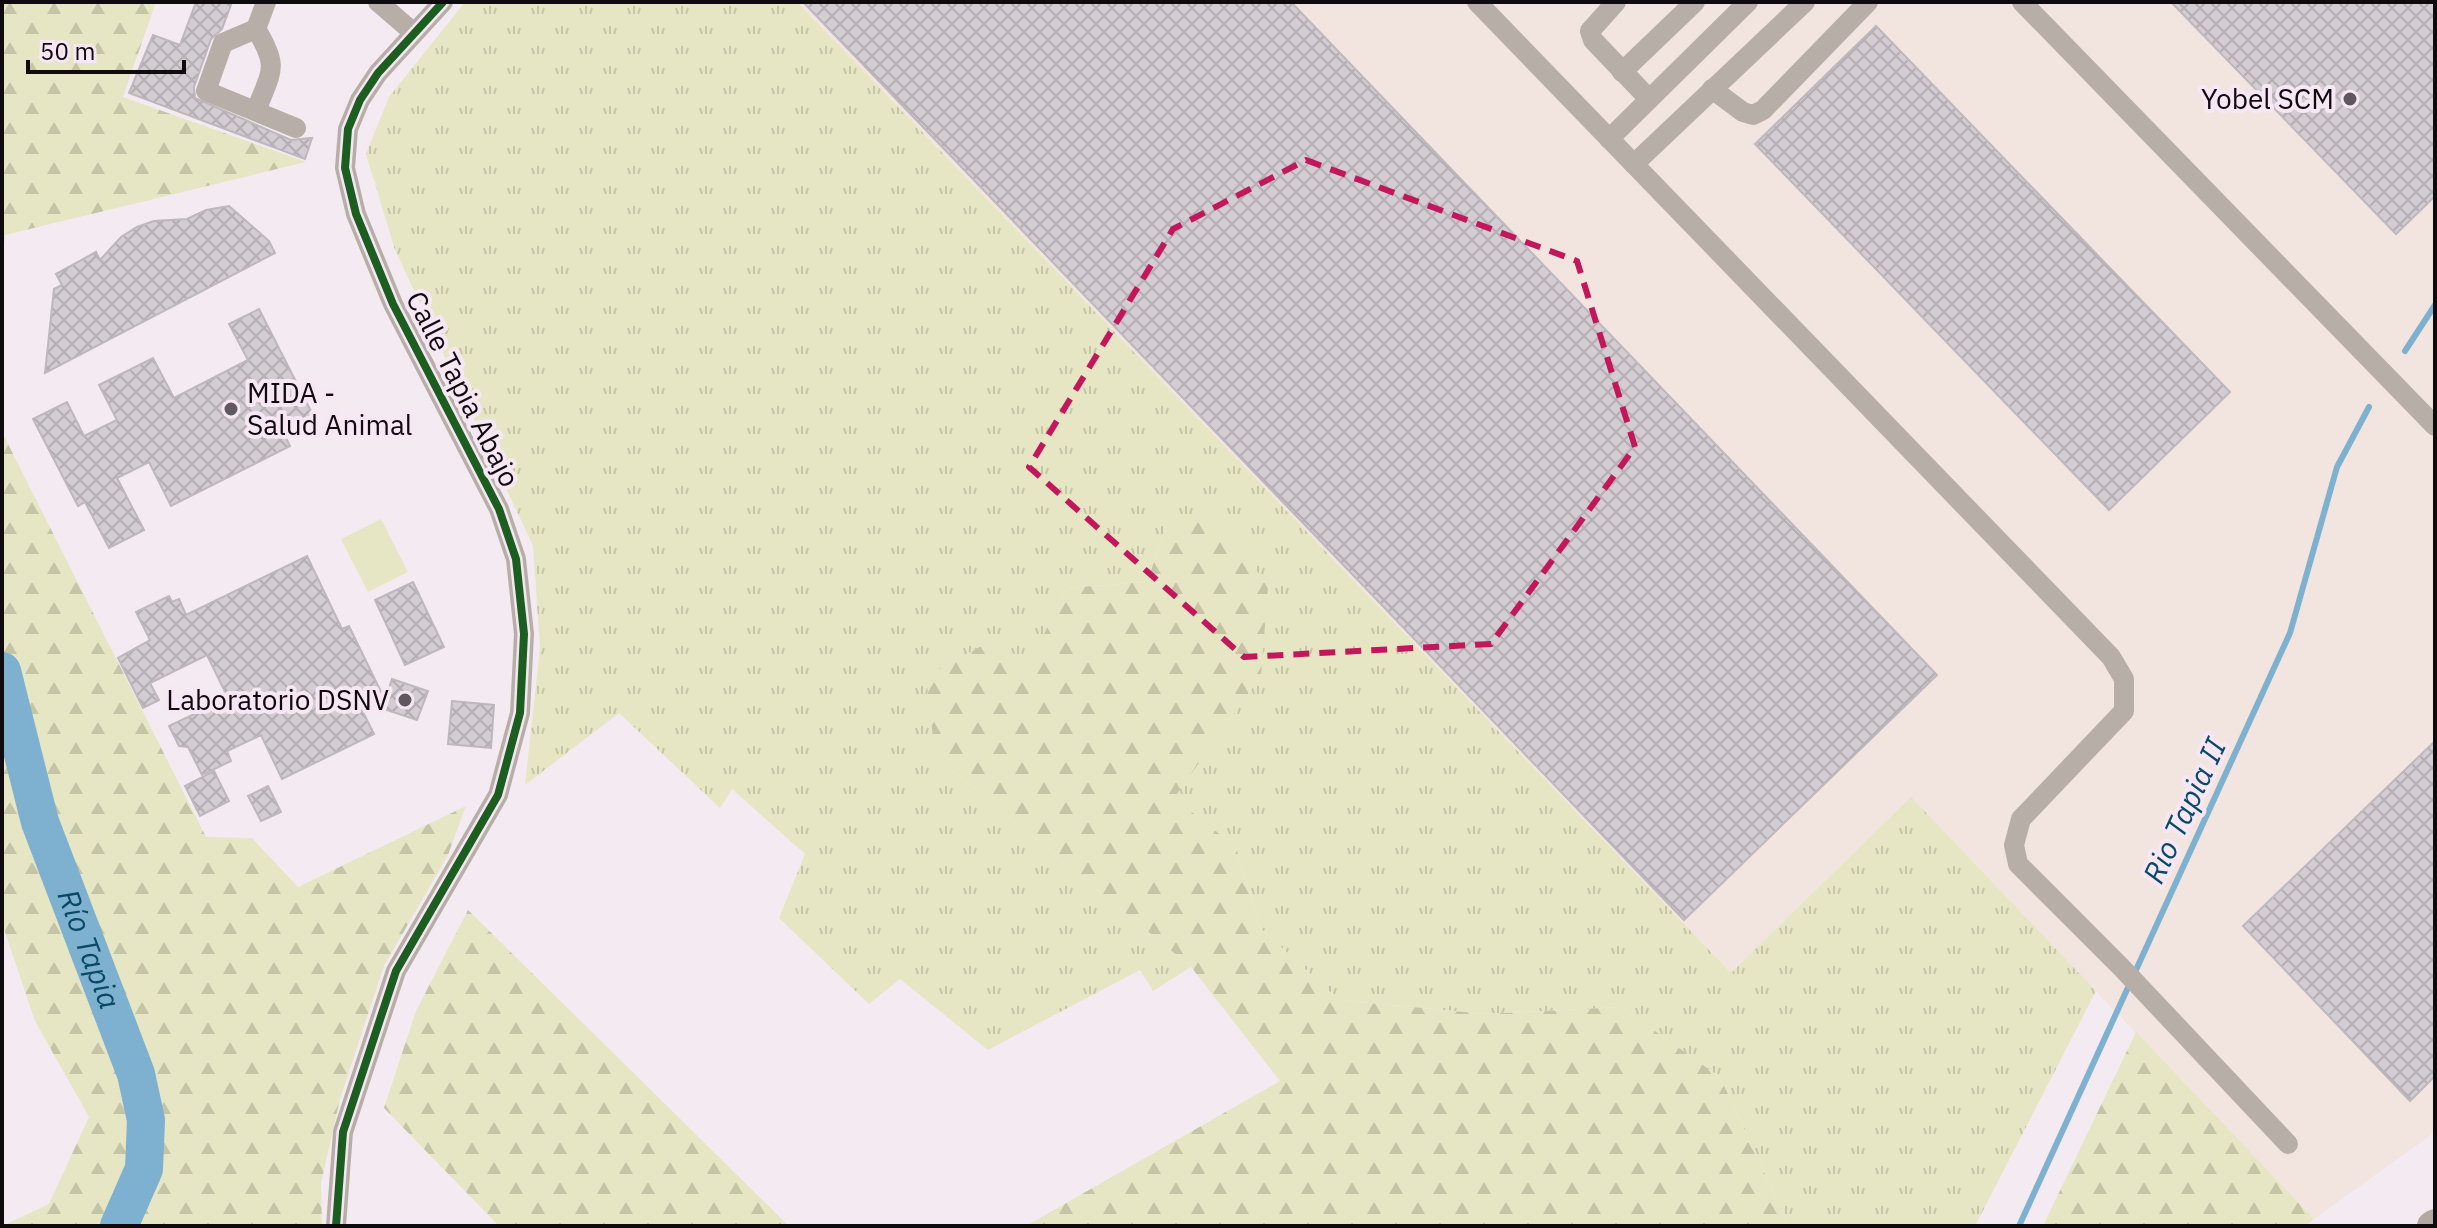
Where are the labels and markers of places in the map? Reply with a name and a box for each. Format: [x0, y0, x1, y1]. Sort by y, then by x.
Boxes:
place label: Yobel SCM [2201, 80, 2334, 117]
marker: Yobel SCM [2341, 90, 2359, 108]
place label: MIDA - Salud Animal [247, 374, 412, 443]
marker: MIDA - Salud Animal [222, 400, 240, 418]
place label: Laboratorio DSNV [166, 681, 389, 718]
marker: Laboratorio DSNV [396, 691, 414, 709]

